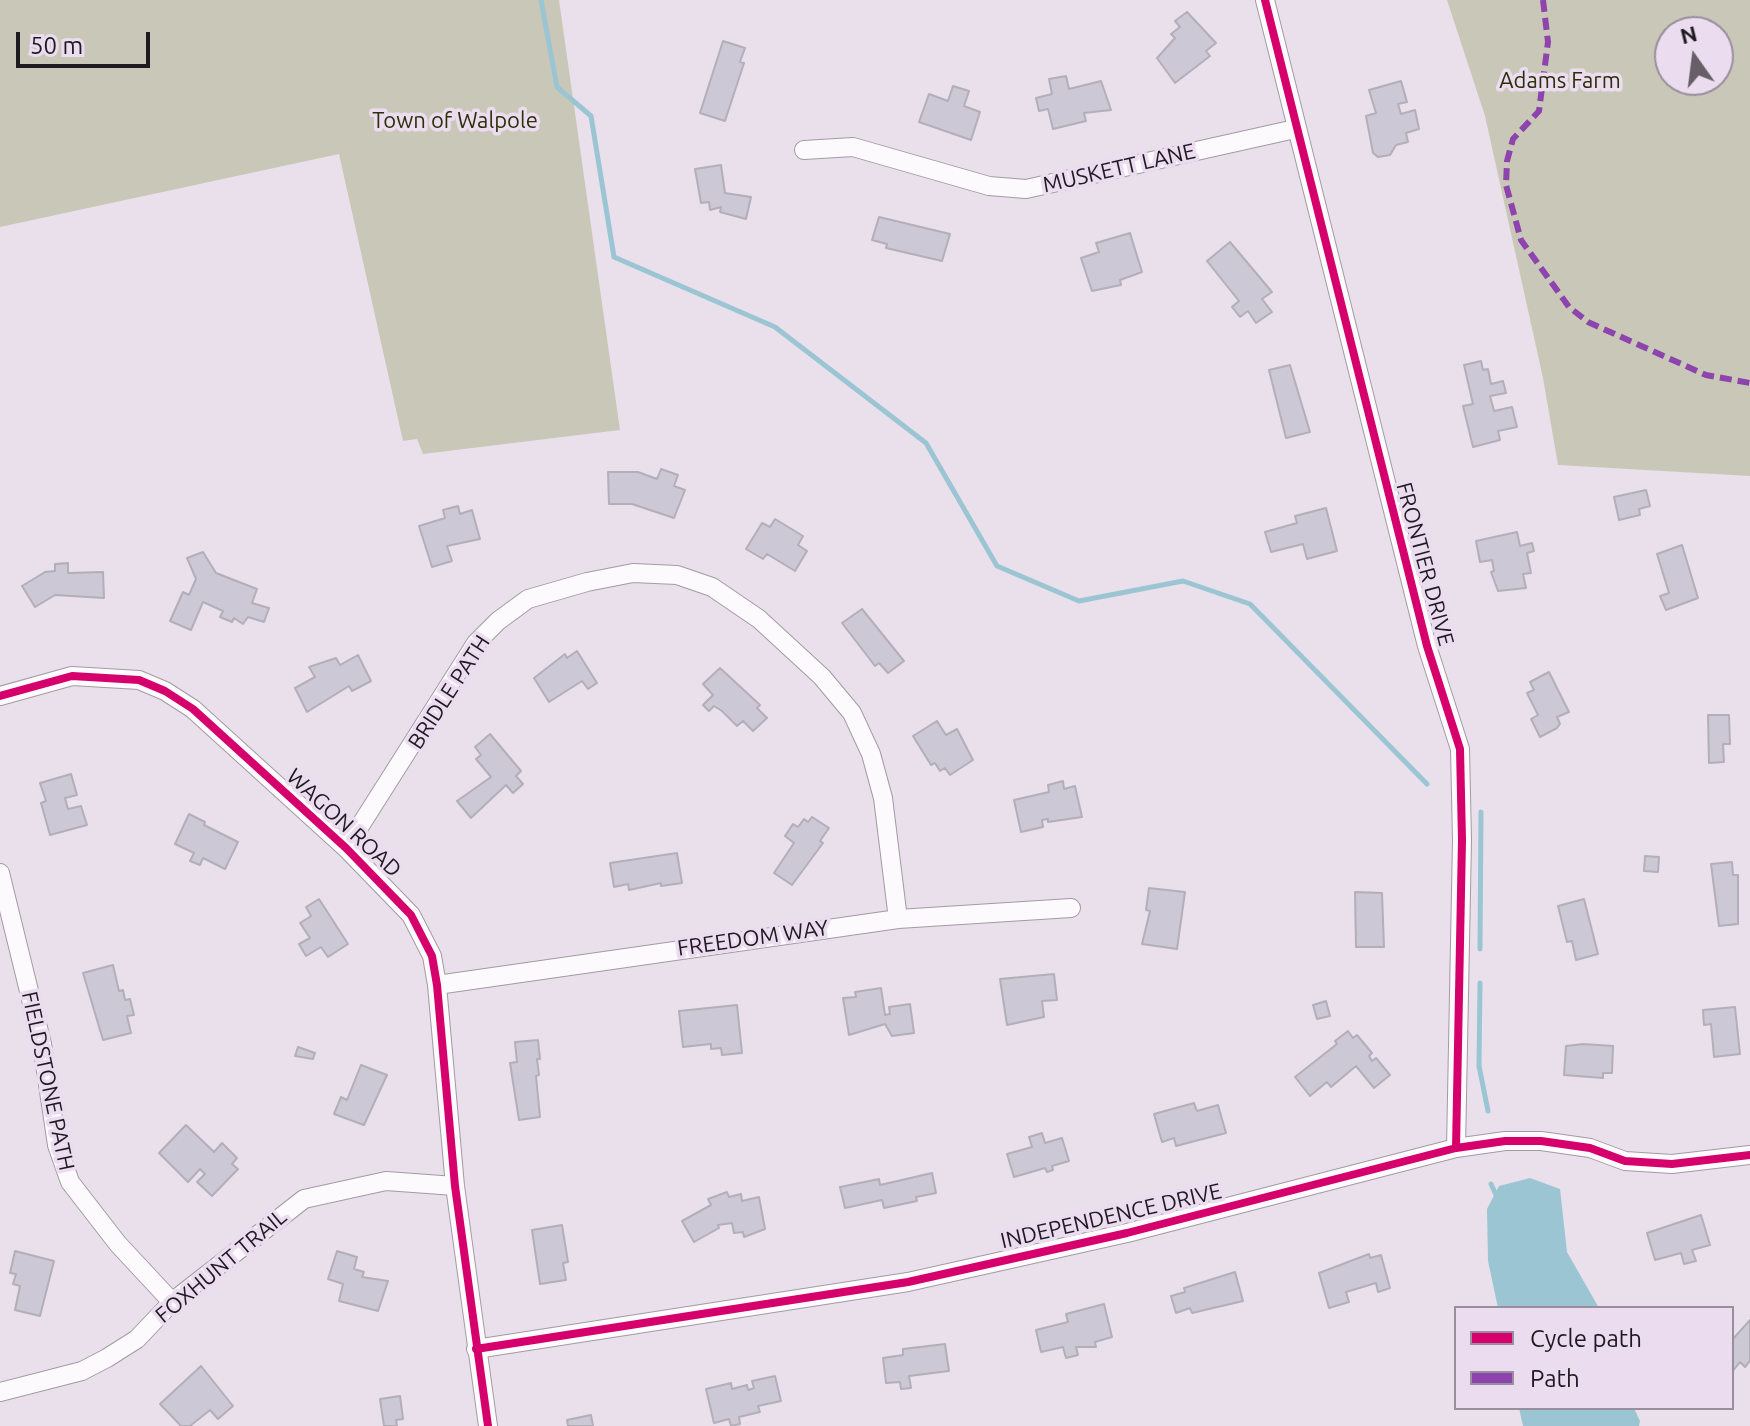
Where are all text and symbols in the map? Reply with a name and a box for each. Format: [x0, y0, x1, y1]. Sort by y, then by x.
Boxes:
scale bar [20, 16, 154, 66]
north arrow [1654, 16, 1734, 96]
text: N [1678, 20, 1700, 48]
text: 50 m [30, 32, 83, 59]
park label: Adams Farm [1499, 68, 1621, 94]
park label: Town of Walpole [372, 108, 538, 134]
street label: MUSKETT LANE [1040, 138, 1198, 198]
street label: FRONTIER DRIVE [1390, 479, 1460, 649]
street label: BRIDLE PATH [402, 630, 496, 754]
street label: WAGON ROAD [281, 763, 407, 883]
street label: FREEDOM WAY [676, 914, 830, 962]
street label: FIELDSTONE PATH [16, 989, 80, 1173]
street label: INDEPENDENCE DRIVE [998, 1178, 1224, 1254]
street label: FOXHUNT TRAIL [150, 1204, 292, 1328]
legend [1454, 1306, 1734, 1410]
text: Cycle path [1530, 1325, 1642, 1352]
text: Path [1530, 1365, 1580, 1392]

